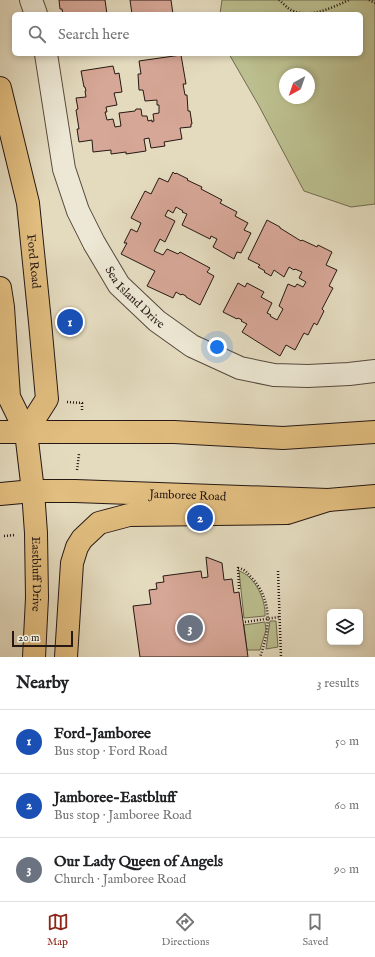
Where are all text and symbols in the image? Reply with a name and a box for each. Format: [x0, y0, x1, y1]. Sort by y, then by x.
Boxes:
search box [12, 12, 363, 56]
icon: search [26, 23, 48, 45]
text: Search here [58, 25, 129, 44]
north arrow [279, 68, 315, 104]
street label: Ford Road [24, 233, 44, 290]
street label: Sea Island Drive [102, 263, 168, 332]
pin: 1 [57, 307, 83, 337]
your location [207, 337, 227, 357]
street label: Jamboree Road [147, 486, 227, 504]
pin: 2 [187, 503, 213, 533]
street label: Eastbluff Drive [29, 536, 45, 613]
map controls [327, 609, 363, 645]
button: layers [327, 609, 363, 645]
pin: 3 [177, 613, 203, 643]
scale bar [12, 629, 73, 648]
text: 20 m [18, 631, 39, 645]
text: Nearby [16, 673, 69, 694]
text: 3 results [317, 675, 359, 692]
text: Ford-Jamboree [54, 724, 151, 743]
text: 1 [27, 733, 31, 750]
text: 50 m [335, 733, 359, 750]
text: Bus stop · Ford Road [54, 743, 167, 760]
text: Jamboree-Eastbluff [54, 788, 176, 807]
text: 2 [26, 797, 32, 814]
text: 60 m [334, 797, 359, 814]
text: Bus stop · Jamboree Road [54, 807, 192, 824]
text: Our Lady Queen of Angels [54, 852, 223, 871]
text: 3 [27, 861, 31, 878]
text: 90 m [334, 861, 359, 878]
text: Church · Jamboree Road [54, 871, 186, 888]
tab: Map [47, 911, 69, 949]
tab: Directions [162, 911, 209, 949]
tab: Saved [302, 911, 328, 949]

